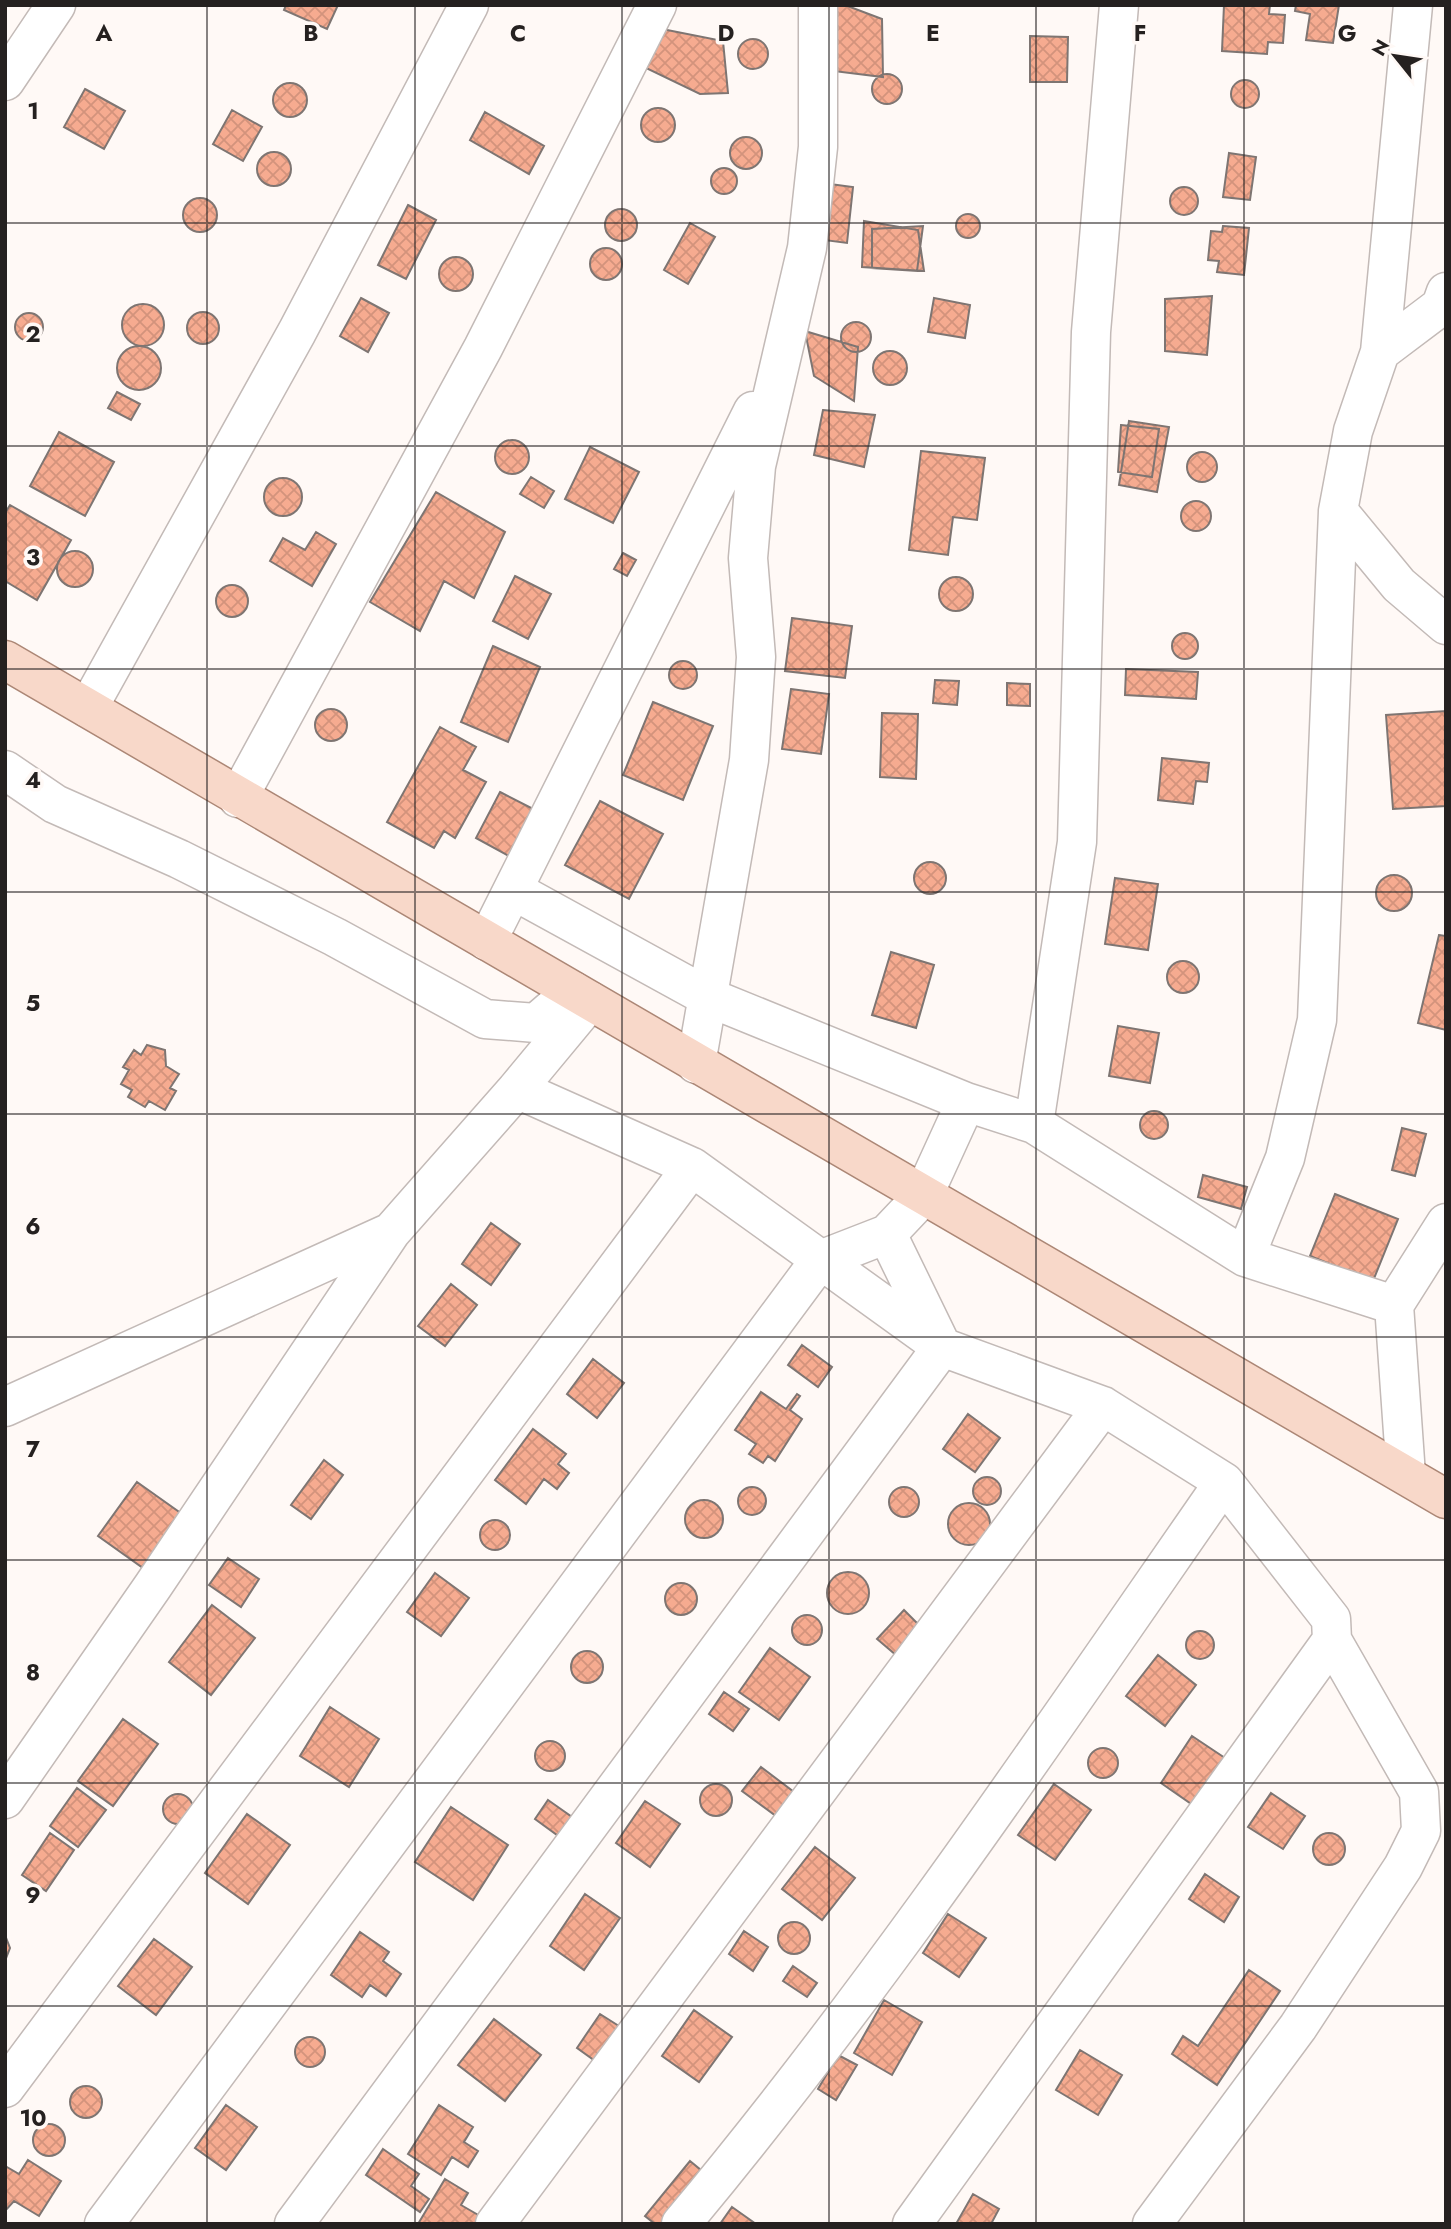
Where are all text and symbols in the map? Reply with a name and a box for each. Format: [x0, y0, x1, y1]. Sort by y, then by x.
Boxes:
text: A [95, 16, 113, 50]
text: B [303, 16, 319, 50]
text: C [510, 16, 526, 50]
text: D [718, 16, 735, 50]
text: E [926, 16, 940, 50]
text: F [1134, 16, 1146, 50]
text: G [1338, 16, 1356, 50]
north arrow [1360, 21, 1430, 91]
text: N [1365, 34, 1396, 61]
text: 1 [27, 94, 39, 128]
text: 2 [25, 317, 41, 351]
text: 3 [26, 540, 40, 574]
text: 4 [25, 763, 41, 797]
text: 5 [26, 986, 40, 1020]
text: 6 [25, 1209, 41, 1243]
text: 7 [26, 1432, 40, 1466]
text: 8 [26, 1655, 40, 1689]
text: 9 [25, 1878, 41, 1912]
text: 10 [20, 2101, 46, 2135]

